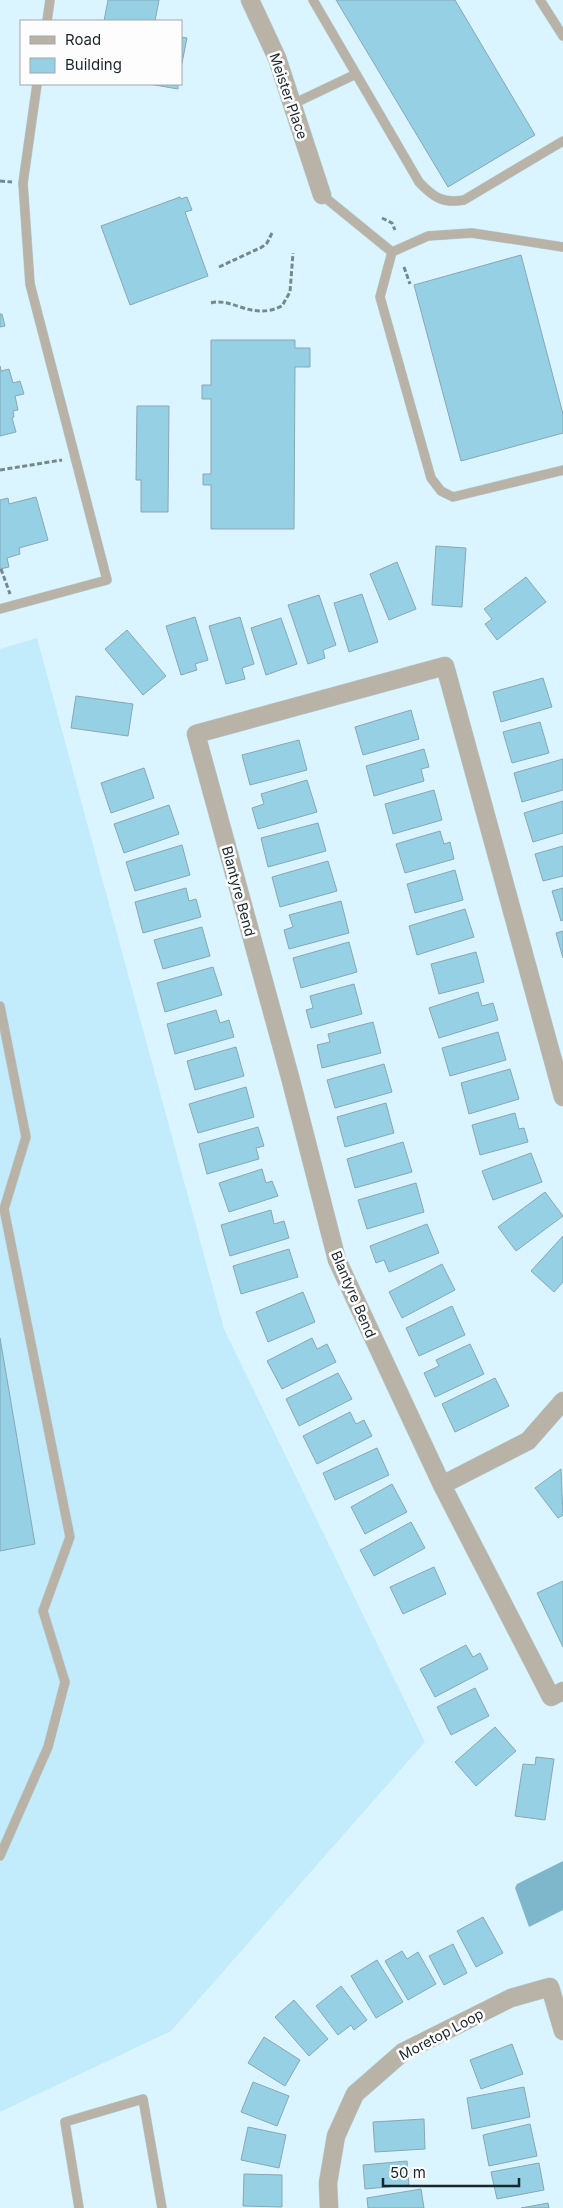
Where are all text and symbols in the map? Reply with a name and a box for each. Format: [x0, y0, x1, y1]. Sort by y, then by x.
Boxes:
legend [20, 20, 182, 85]
text: Road [65, 30, 101, 49]
street label: Meister Place [266, 51, 312, 141]
text: Building [65, 55, 122, 74]
street label: Blantyre Bend [219, 844, 259, 938]
street label: Blantyre Bend [328, 1248, 380, 1340]
street label: Moretop Loop [396, 2005, 486, 2063]
scale bar [383, 2156, 519, 2188]
text: 50 m [390, 2163, 426, 2182]

